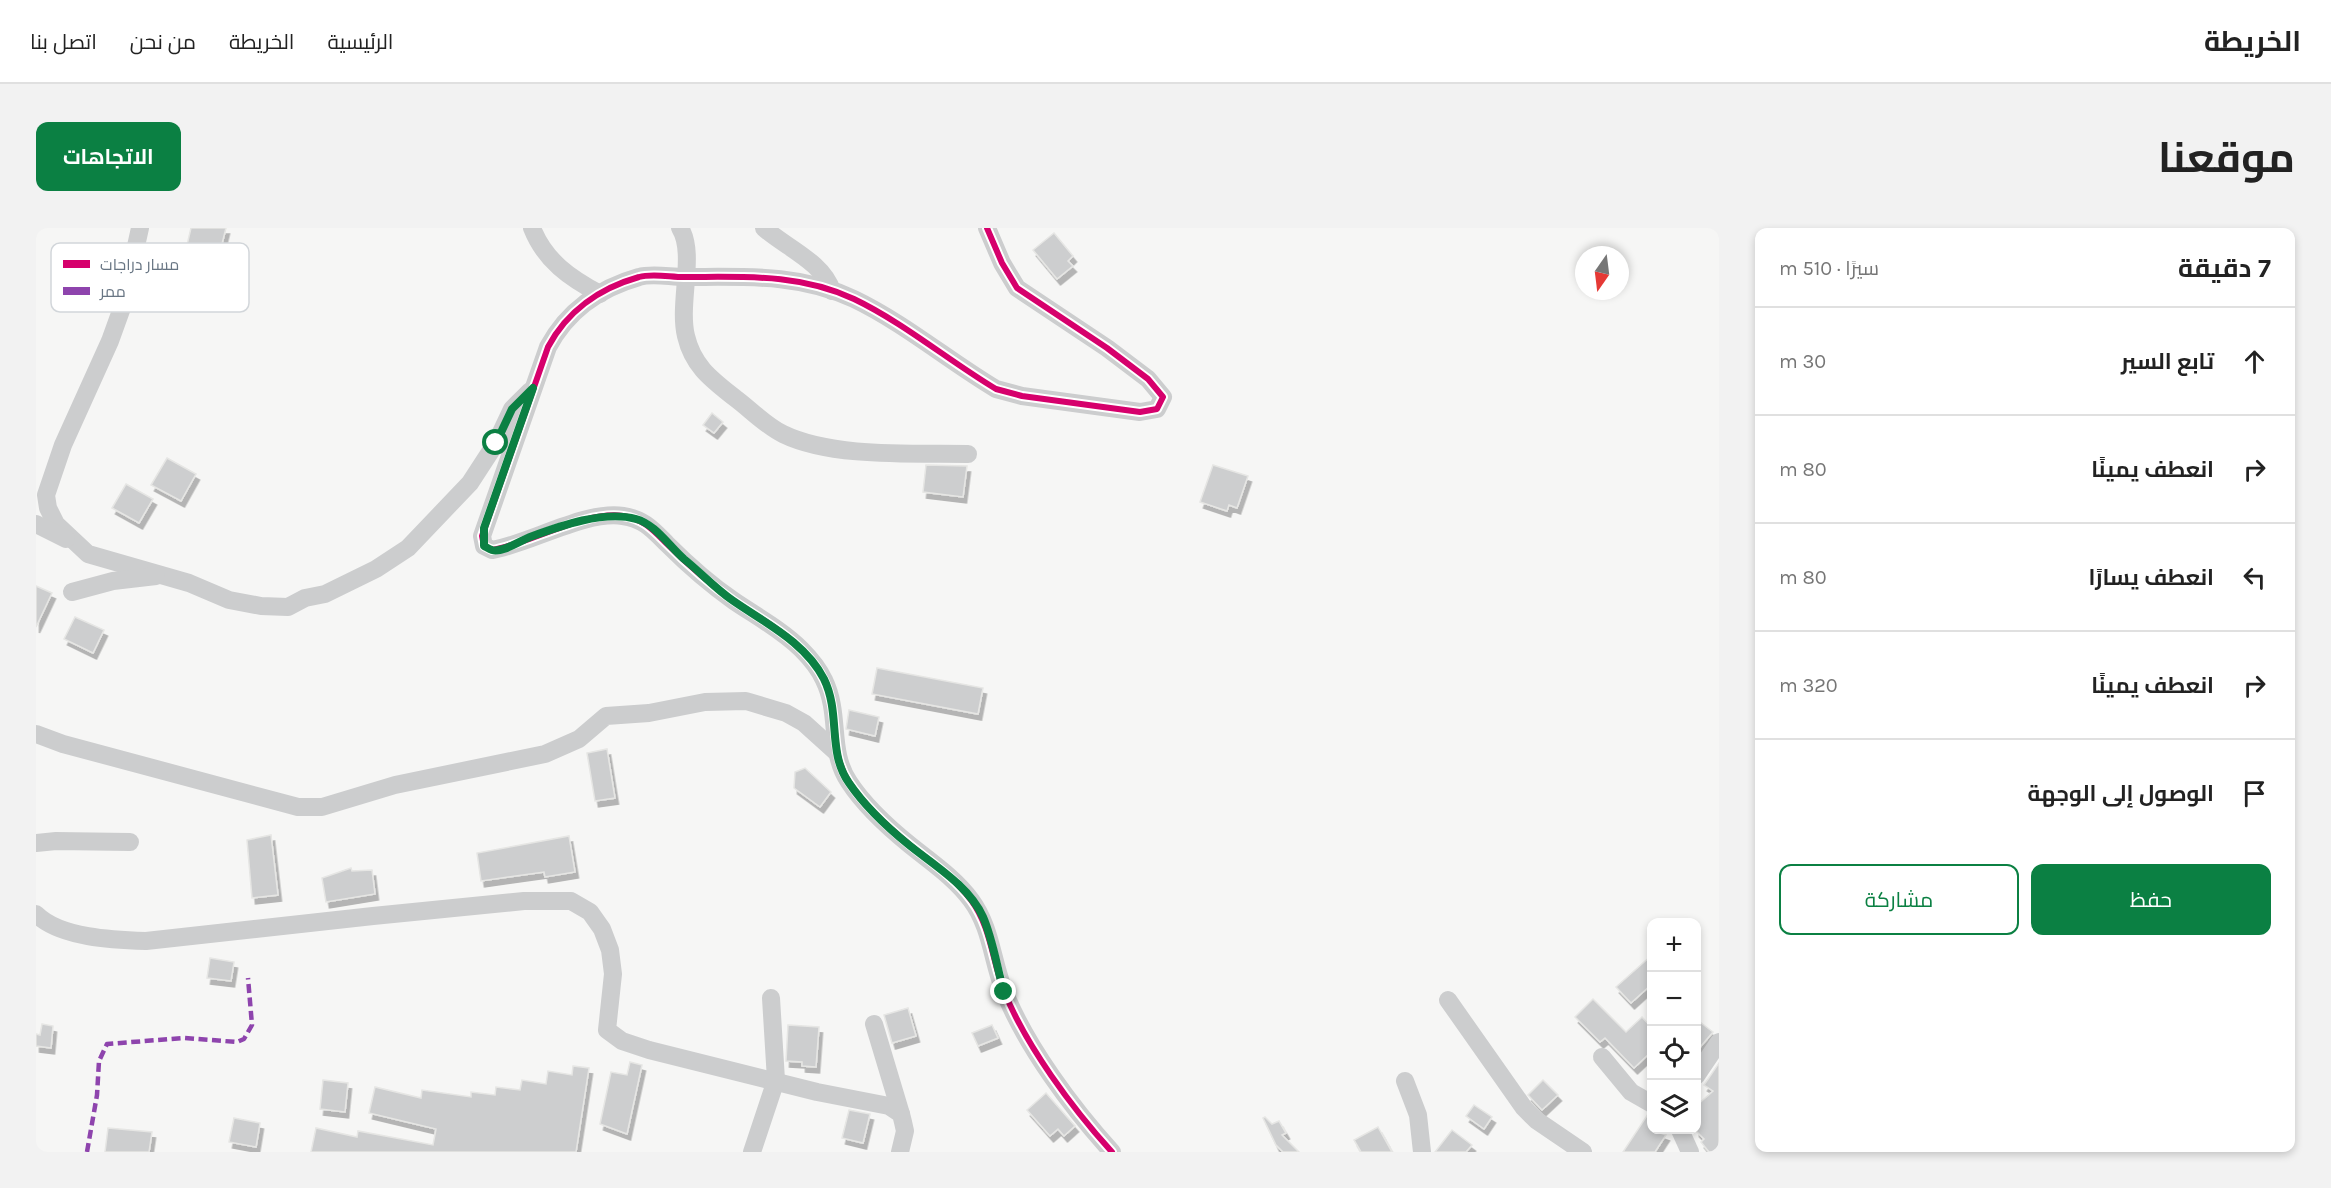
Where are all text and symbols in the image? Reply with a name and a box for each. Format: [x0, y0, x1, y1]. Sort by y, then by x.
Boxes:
text: الخريطة [2204, 25, 2301, 58]
text: اتصل بنا [30, 30, 97, 54]
text: من نحن [130, 30, 196, 54]
text: الخريطة [229, 30, 294, 54]
text: الرئيسية [327, 30, 393, 54]
button: الاتجاهات [36, 122, 181, 191]
text: موقعنا [2158, 133, 2295, 183]
legend [51, 243, 249, 312]
north arrow [1575, 246, 1629, 300]
text: 7 دقيقة [2178, 253, 2271, 284]
text: مسار دراجات [100, 255, 179, 274]
text: سيرًا · 510 m [1779, 257, 1879, 280]
text: ممر [99, 282, 126, 301]
icon: ahead [2238, 345, 2271, 378]
text: تابع السير [2121, 349, 2214, 375]
text: 30 m [1779, 350, 1826, 373]
route start [482, 429, 508, 455]
icon: right [2238, 453, 2271, 486]
text: انعطف يمينًا [2091, 457, 2214, 483]
text: 80 m [1779, 458, 1827, 481]
icon: left [2238, 561, 2271, 594]
text: انعطف يسارًا [2088, 565, 2214, 591]
text: 80 m [1779, 566, 1827, 589]
icon: right [2238, 669, 2271, 702]
text: انعطف يمينًا [2091, 673, 2214, 699]
text: 320 m [1779, 674, 1838, 697]
icon: arrive [2238, 777, 2271, 810]
text: الوصول إلى الوجهة [2028, 781, 2214, 807]
button: مشاركة [1779, 864, 2019, 935]
button: حفظ [2031, 864, 2271, 935]
map controls [1647, 918, 1701, 1134]
button: + [1647, 918, 1701, 972]
button: − [1647, 972, 1701, 1026]
route end [990, 978, 1016, 1004]
button: locate [1647, 1026, 1701, 1080]
button: layers [1647, 1080, 1701, 1134]

